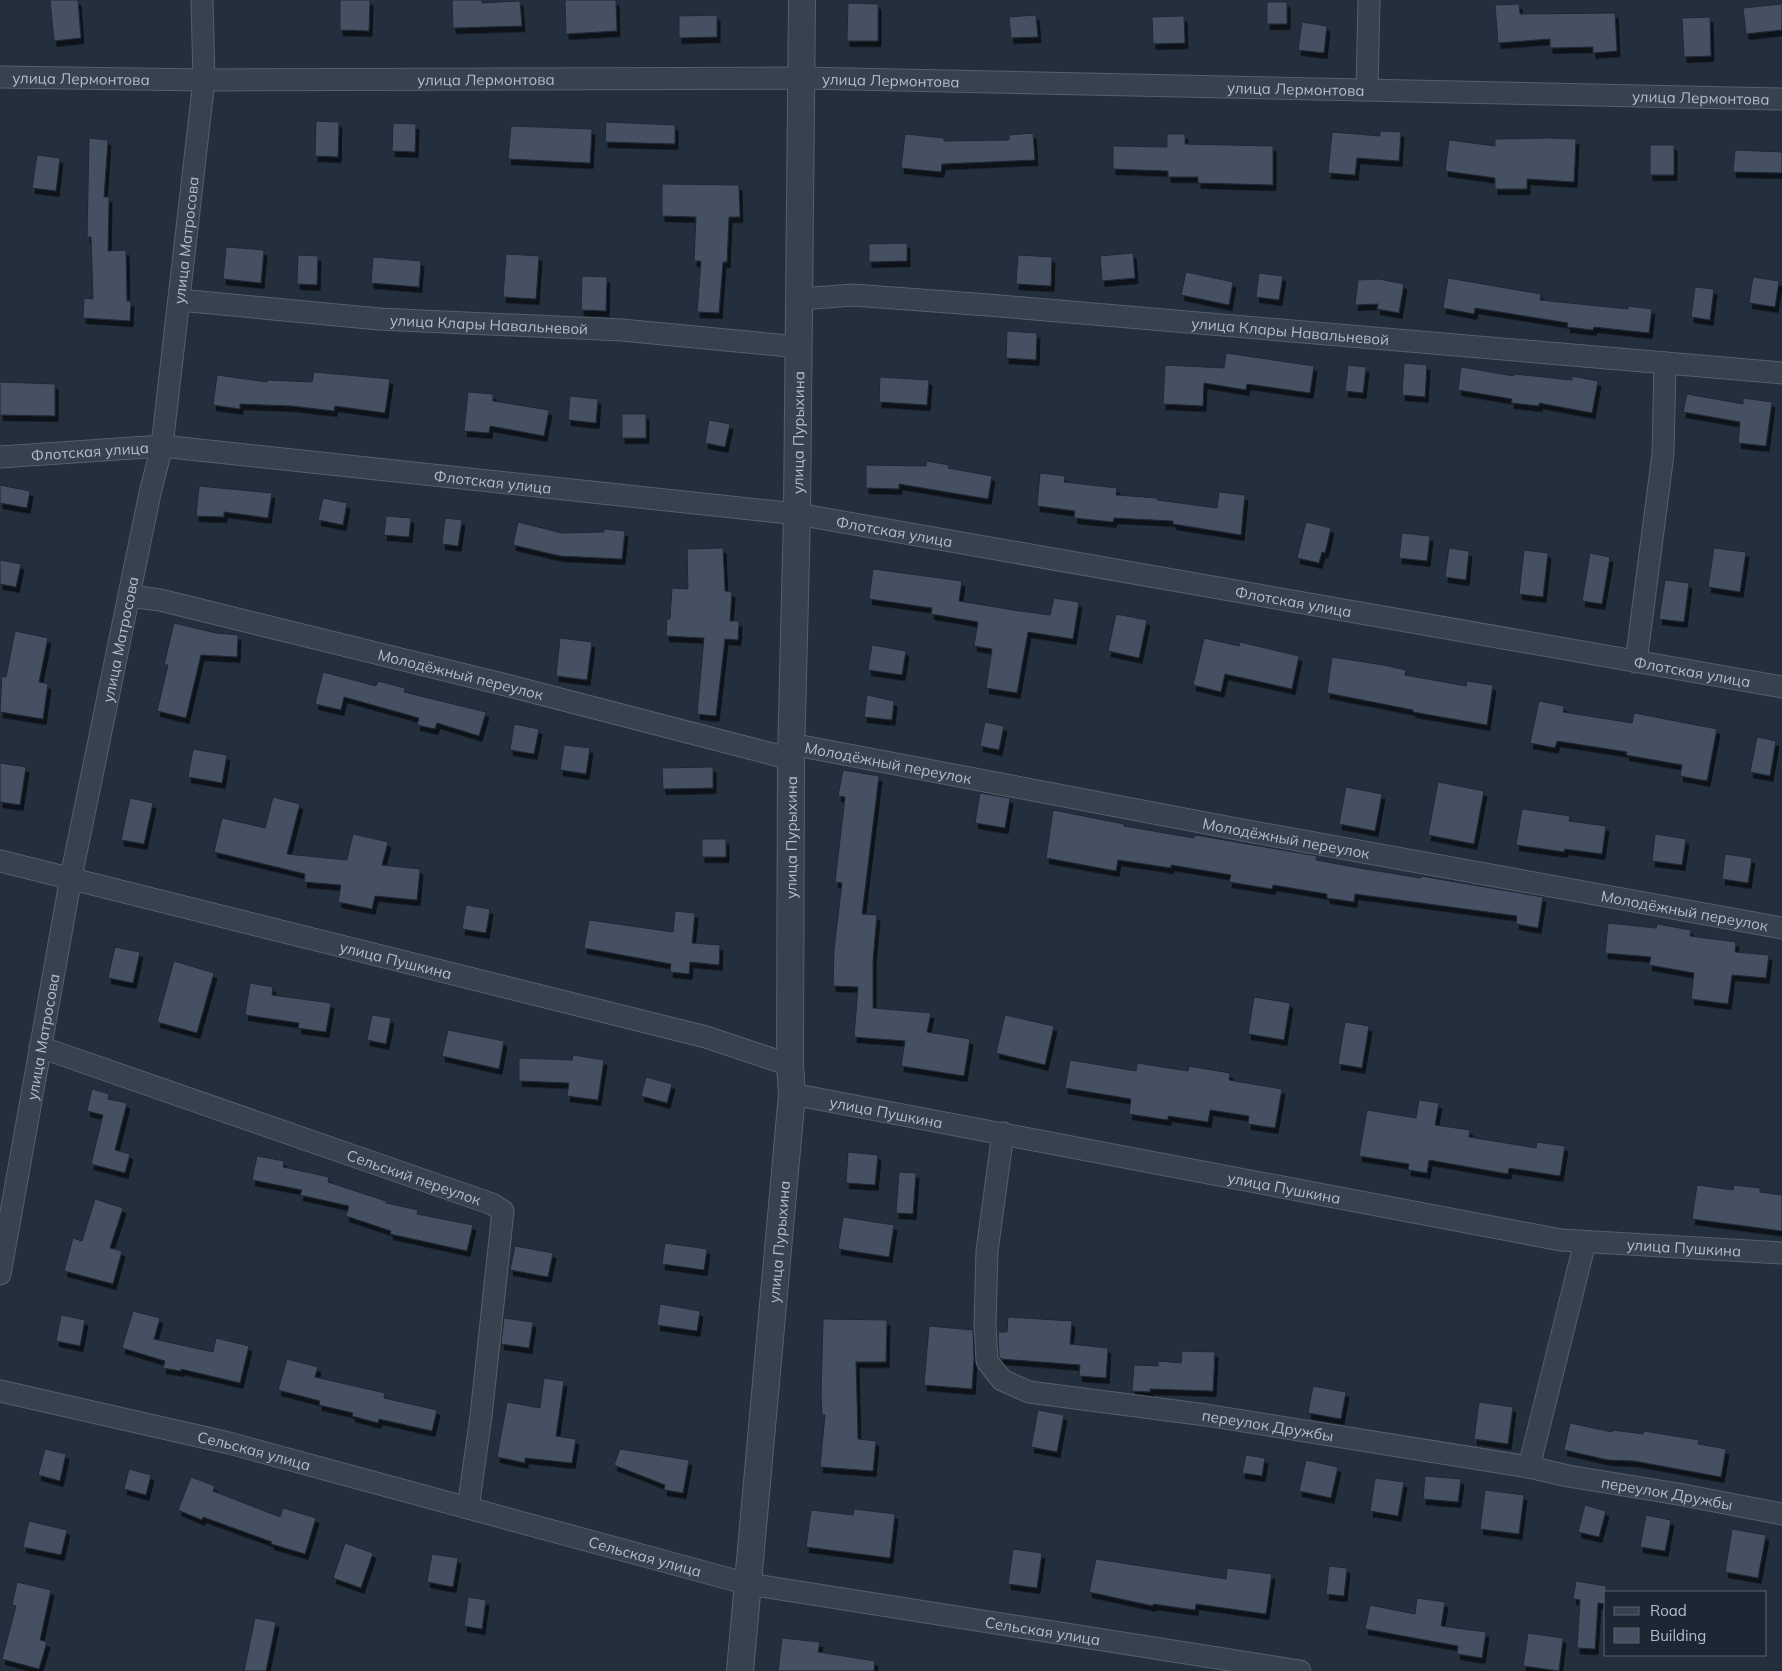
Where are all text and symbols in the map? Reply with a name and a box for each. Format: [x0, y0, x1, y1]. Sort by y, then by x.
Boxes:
street label: улица Лермонтова [12, 68, 150, 89]
street label: улица Лермонтова [417, 69, 555, 89]
street label: улица Лермонтова [822, 69, 960, 91]
street label: улица Лермонтова [1227, 78, 1365, 100]
street label: улица Лермонтова [1632, 86, 1770, 108]
street label: улица Матросова [169, 175, 202, 305]
street label: улица Клары Навальневой [389, 310, 588, 338]
street label: улица Клары Навальневой [1191, 313, 1390, 349]
street label: улица Пурыхина [788, 371, 808, 494]
street label: Флотская улица [30, 437, 149, 464]
street label: Флотская улица [433, 466, 552, 497]
street label: Флотская улица [835, 512, 954, 551]
street label: улица Матросова [98, 575, 142, 704]
street label: Флотская улица [1234, 582, 1353, 621]
street label: Молодёжный переулок [376, 644, 546, 704]
street label: Флотская улица [1632, 652, 1752, 691]
street label: Молодёжный переулок [803, 737, 974, 788]
street label: улица Пурыхина [781, 776, 800, 899]
street label: Молодёжный переулок [1201, 813, 1372, 863]
street label: Молодёжный переулок [1600, 886, 1771, 935]
street label: улица Пушкина [338, 937, 454, 983]
street label: улица Матросова [22, 972, 63, 1102]
street label: улица Пушкина [828, 1092, 944, 1132]
street label: Сельский переулок [344, 1145, 485, 1209]
street label: улица Пушкина [1226, 1167, 1342, 1207]
street label: улица Пурыхина [764, 1180, 794, 1304]
street label: улица Пушкина [1626, 1234, 1742, 1260]
street label: переулок Дружбы [1201, 1405, 1335, 1445]
street label: Сельская улица [196, 1427, 313, 1474]
street label: переулок Дружбы [1600, 1472, 1734, 1514]
street label: Сельская улица [587, 1532, 704, 1580]
legend [1604, 1591, 1767, 1656]
text: Road [1650, 1601, 1687, 1620]
street label: Сельская улица [984, 1612, 1102, 1649]
text: Building [1650, 1626, 1706, 1645]

